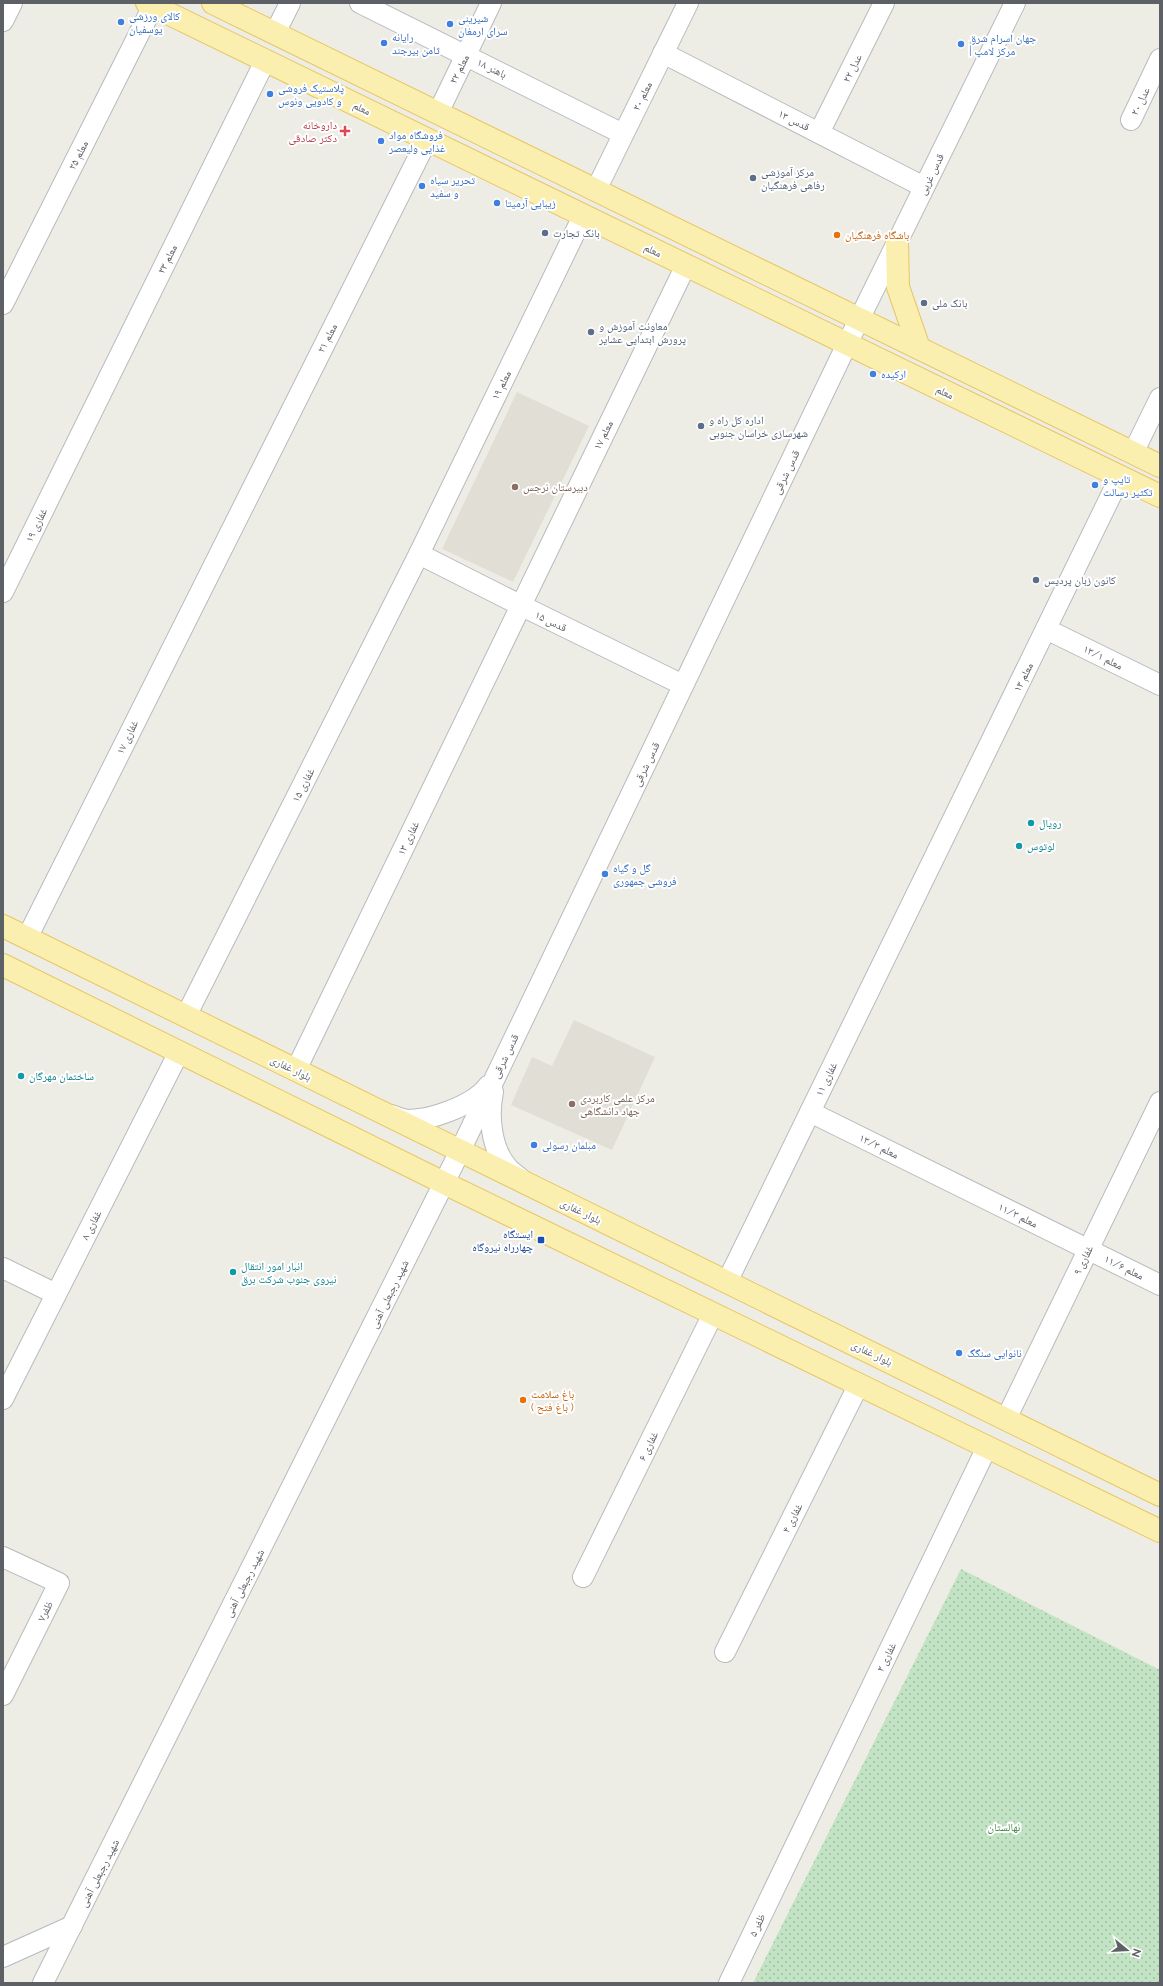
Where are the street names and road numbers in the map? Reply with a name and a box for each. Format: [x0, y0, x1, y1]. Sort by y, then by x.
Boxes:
street label: عدل ۲۲ [840, 51, 865, 85]
street label: معلم ۲۲ [447, 53, 473, 86]
street label: باهنر ۱۸ [475, 56, 509, 81]
street label: معلم ۲۰ [630, 80, 656, 113]
street label: عدل ۲۰ [1128, 84, 1153, 118]
street label: معلم [350, 99, 373, 119]
street label: قدس ۱۳ [776, 107, 812, 134]
street label: معلم ۲۵ [66, 139, 92, 172]
street label: قدس غربی [916, 151, 947, 197]
street label: معلم [641, 241, 664, 261]
street label: معلم ۲۳ [155, 243, 181, 276]
street label: معلم ۲۱ [315, 322, 341, 355]
street label: معلم ۱۹ [489, 369, 515, 402]
street label: معلم [933, 383, 956, 403]
street label: معلم ۱۷ [591, 419, 617, 452]
street label: قدس شرقی [770, 448, 803, 496]
street label: غفاری ۱۹ [23, 506, 50, 544]
street label: قدس ۱۵ [533, 608, 569, 635]
street label: معلم ۱۳/۱ [1080, 642, 1125, 673]
street label: معلم ۱۳ [1011, 661, 1037, 694]
street label: غفاری ۱۷ [114, 718, 141, 756]
street label: قدس شرقی [630, 740, 663, 788]
street label: غفاری ۱۵ [289, 766, 318, 804]
street label: غفاری ۱۳ [395, 819, 422, 857]
street label: قدس شرقی [489, 1032, 522, 1080]
street label: بلوار غفاری [268, 1053, 313, 1084]
street label: غفاری ۱۱ [813, 1060, 840, 1098]
street label: معلم ۱۳/۳ [856, 1131, 901, 1162]
street label: بلوار غفاری [558, 1196, 603, 1227]
street label: معلم ۱۱/۳ [995, 1200, 1040, 1231]
street label: غفاری ۸ [79, 1208, 105, 1242]
street label: غفاری ۹ [1071, 1243, 1096, 1277]
street label: معلم ۱۱/۶ [1101, 1252, 1146, 1283]
street label: شهید رجبعلی آهنی [367, 1258, 412, 1331]
street label: بلوار غفاری [849, 1338, 894, 1369]
street label: غفاری ۶ [636, 1429, 661, 1463]
street label: غفاری ۴ [780, 1501, 806, 1535]
street label: شهید رجبعلی آهنی [222, 1547, 267, 1619]
street label: ظفر۷ [35, 1599, 56, 1623]
street label: غفاری ۲ [874, 1640, 899, 1674]
street label: شهید رجبعلی آهنی [77, 1837, 122, 1909]
street label: ظفر ۵ [746, 1912, 768, 1939]

